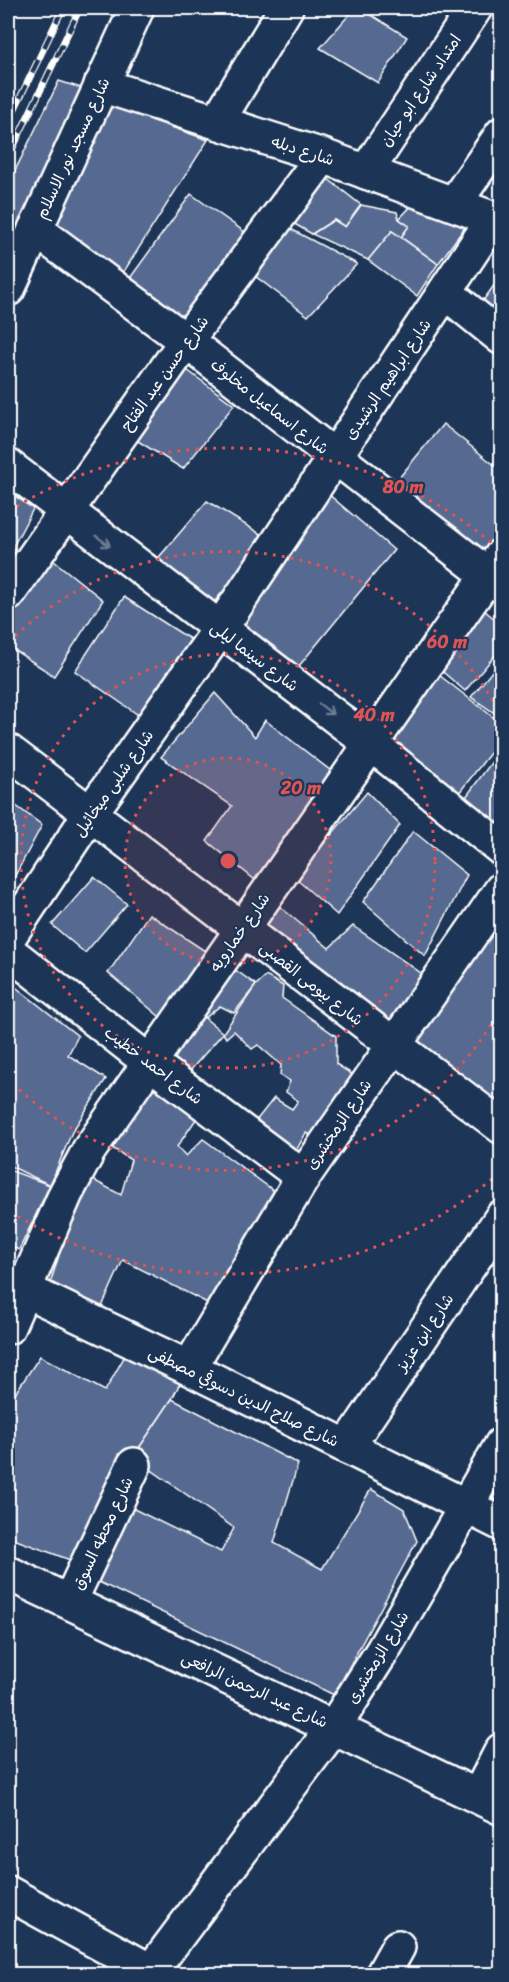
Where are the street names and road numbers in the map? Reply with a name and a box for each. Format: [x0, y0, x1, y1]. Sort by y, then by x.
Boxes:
street label: امتداد شارع ابو حيان [372, 28, 469, 153]
street label: شارع مسجد نور الاسلام [27, 72, 118, 224]
street label: شارع دبله [268, 127, 338, 174]
street label: شارع حسن عبد الفتاح [112, 309, 217, 438]
street label: شارع ابراهيم الرشيدى [336, 312, 439, 446]
street label: شارع اسماعيل مخلوف [204, 351, 336, 462]
street label: شارع سينما ليلى [204, 613, 305, 699]
street label: شارع شلبى ميخائيل [65, 723, 162, 843]
street label: شارع خمارويه [201, 886, 278, 978]
street label: شارع بيومى القصبى [253, 933, 370, 1033]
street label: شارع احمد خطيب [98, 1018, 209, 1112]
street label: شارع الزمخشرى [297, 1073, 380, 1176]
street label: شارع ابن عزيز [386, 1287, 462, 1379]
street label: شارع صلاح الدين دسوقي مصطفى [144, 1338, 344, 1455]
street label: شارع محطه السوق [63, 1472, 141, 1595]
street label: شارع الزمخشرى [338, 1605, 417, 1710]
street label: شارع عبد الرحمن الرافعى [177, 1643, 333, 1736]

